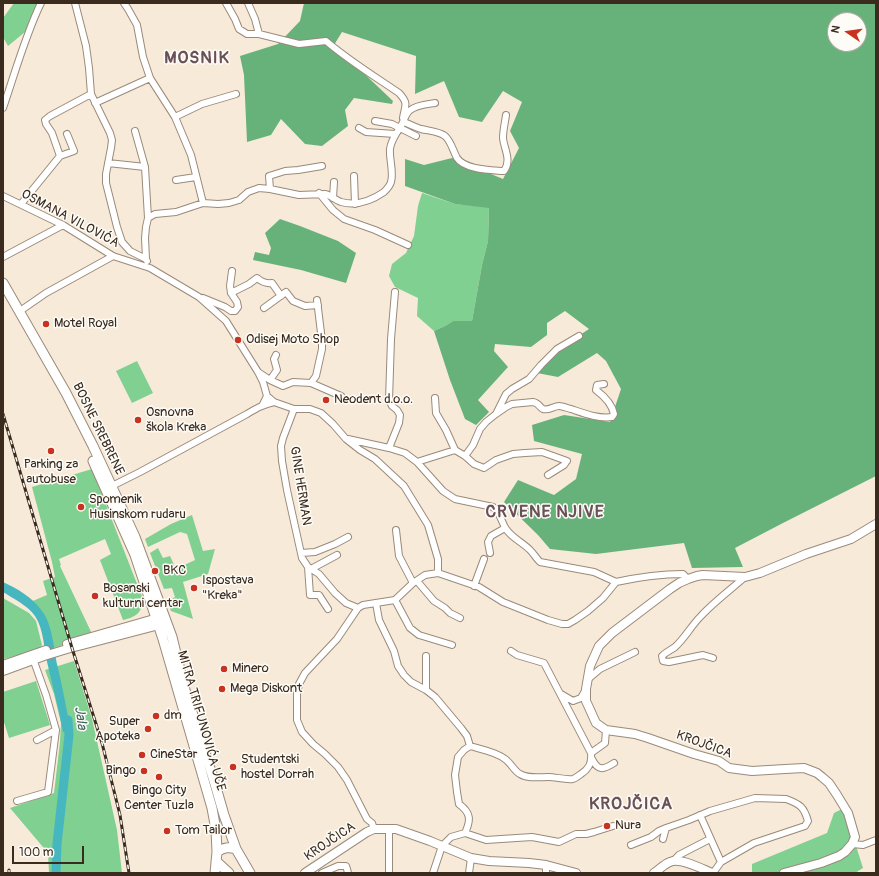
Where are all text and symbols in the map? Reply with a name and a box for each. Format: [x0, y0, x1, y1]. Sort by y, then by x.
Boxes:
north arrow [827, 12, 867, 52]
text: N [829, 24, 843, 34]
district label: MOSNIK [164, 49, 230, 69]
street label: OSMANA VILOVIĆA [18, 187, 122, 251]
place label: Motel Royal [54, 316, 117, 332]
marker: Motel Royal [41, 319, 51, 329]
place label: Odisej Moto Shop [246, 332, 339, 348]
marker: Odisej Moto Shop [233, 335, 243, 345]
street label: BOSNE SREBRENE [69, 380, 127, 478]
place label: Neodent d.o.o. [334, 392, 413, 408]
marker: Neodent d.o.o. [321, 395, 331, 405]
place label: Osnovna škola Kreka [146, 405, 206, 436]
marker: Osnovna škola Kreka [133, 415, 143, 425]
street label: GINE HERMAN [286, 445, 314, 527]
marker: Parking za autobuse [46, 446, 56, 456]
place label: Parking za autobuse [24, 457, 78, 488]
place label: Spomenik Husinskom rudaru [89, 492, 186, 523]
marker: Spomenik Husinskom rudaru [76, 502, 86, 512]
district label: CRVENE NJIVE [485, 503, 605, 523]
place label: BKC [163, 563, 186, 579]
marker: BKC [150, 566, 160, 576]
place label: Ispostava "Kreka" [202, 573, 254, 604]
place label: Bosanski kulturni centar [103, 581, 183, 612]
marker: Ispostava "Kreka" [189, 583, 199, 593]
marker: Bosanski kulturni centar [90, 591, 100, 601]
street label: MITRA TRIFUNOVIĆA UČE [173, 649, 229, 793]
place label: Minero [232, 661, 269, 677]
marker: Minero [219, 664, 229, 674]
place label: Mega Diskont [230, 681, 302, 697]
marker: Mega Diskont [217, 684, 227, 694]
water label: Jala [70, 706, 90, 730]
place label: dm [164, 708, 182, 724]
marker: dm [151, 711, 161, 721]
place label: Super Apoteka [95, 714, 140, 745]
marker: Super Apoteka [143, 724, 153, 734]
street label: KROJČICA [674, 728, 734, 762]
place label: CineStar [150, 747, 197, 763]
marker: CineStar [137, 750, 147, 760]
place label: Studentski hostel Dorrah [241, 752, 314, 783]
marker: Studentski hostel Dorrah [228, 762, 238, 772]
place label: Bingo [106, 763, 136, 779]
marker: Bingo [139, 766, 149, 776]
marker: Bingo City Center Tuzla [154, 772, 164, 782]
place label: Bingo City Center Tuzla [124, 783, 194, 814]
district label: KROJČICA [589, 795, 673, 815]
place label: Nura [615, 818, 641, 834]
street label: KROJČICA [302, 819, 358, 865]
marker: Nura [602, 821, 612, 831]
place label: Tom Tailor [175, 823, 232, 839]
marker: Tom Tailor [162, 826, 172, 836]
scale bar [14, 838, 86, 864]
text: 100 m [19, 845, 53, 860]

